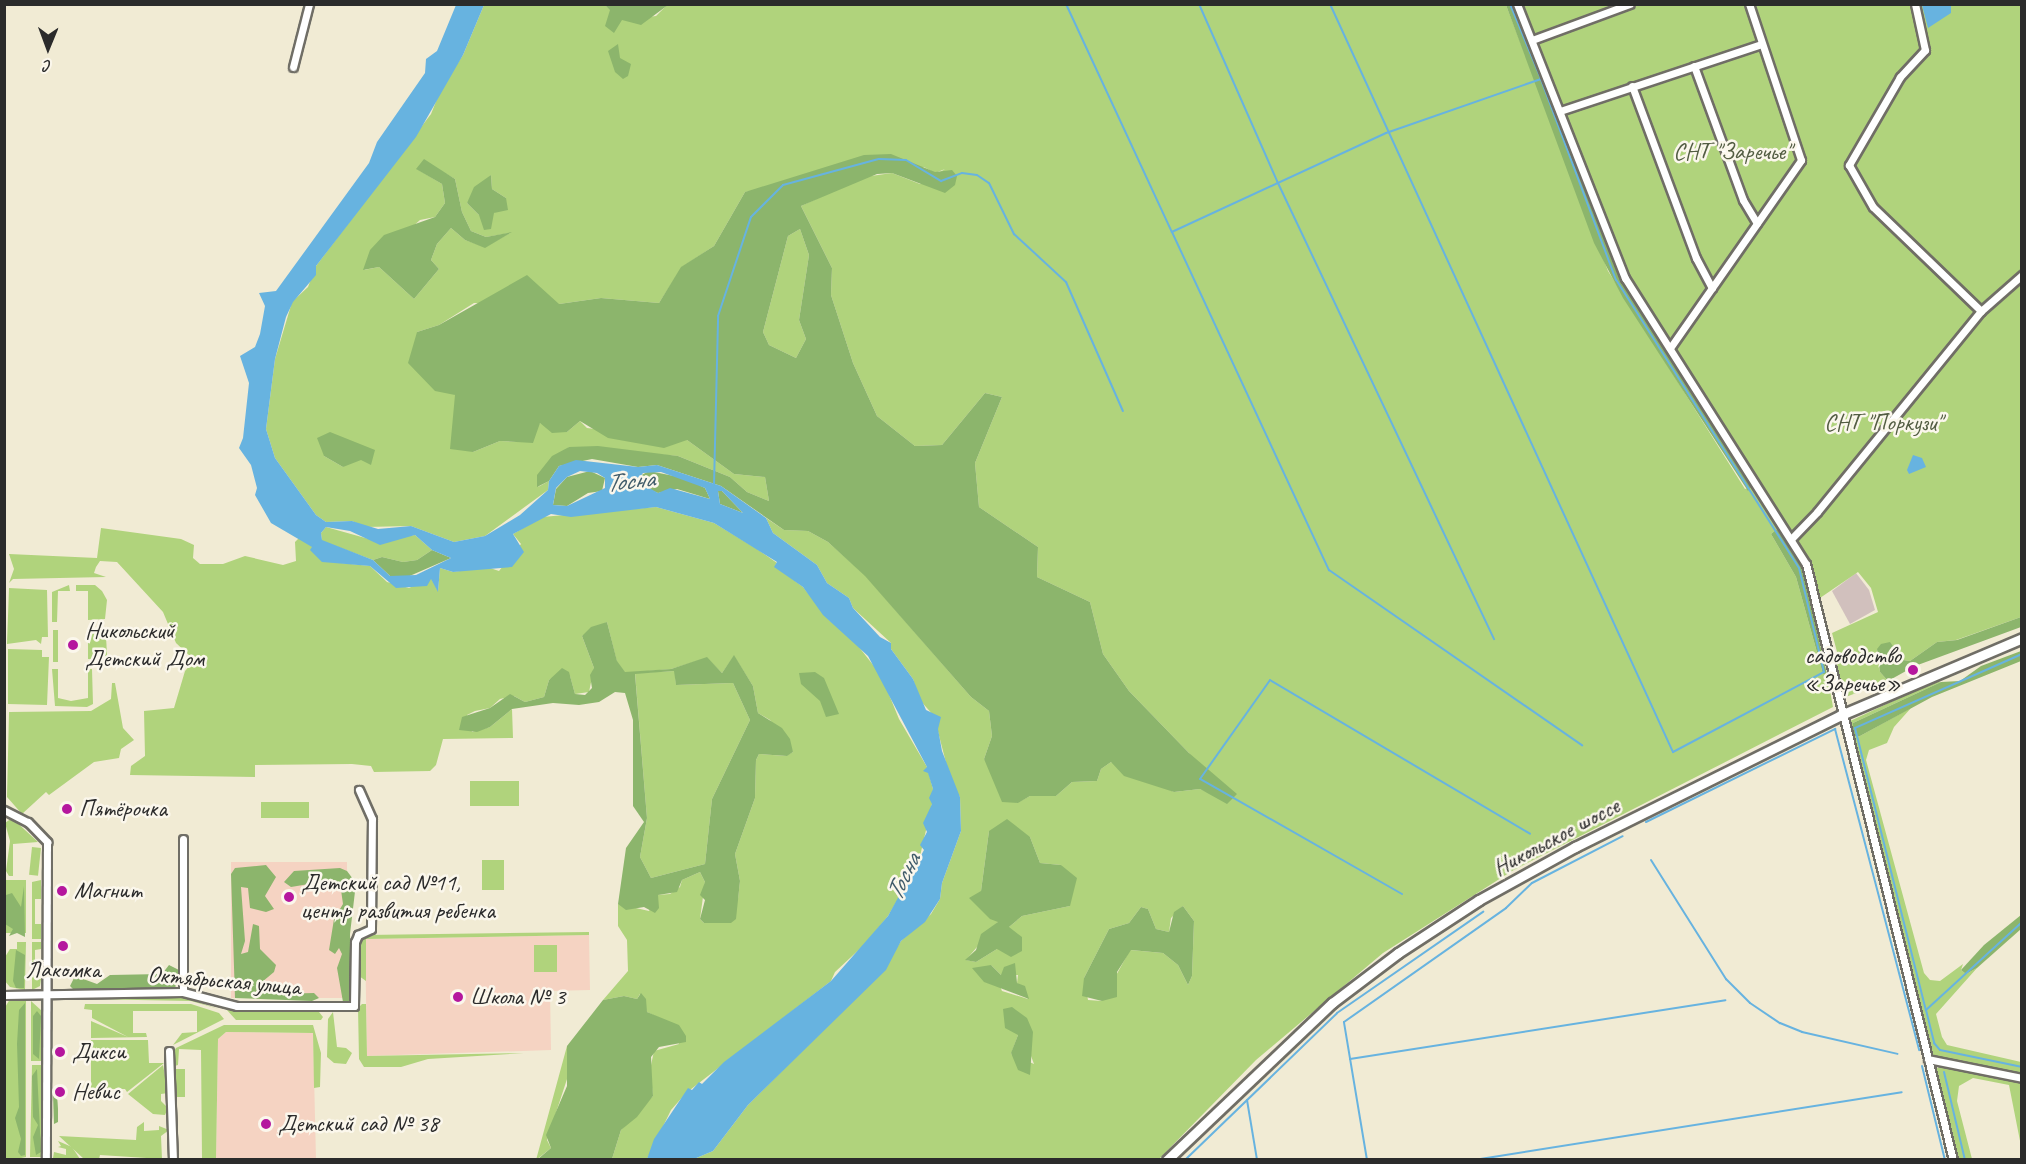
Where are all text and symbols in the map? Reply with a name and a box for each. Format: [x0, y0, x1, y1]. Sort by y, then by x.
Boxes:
north arrow [18, 18, 78, 78]
text: С [44, 56, 52, 76]
park label: СНТ "Заречье" [1673, 138, 1791, 166]
park label: СНТ "Поркузи" [1824, 409, 1942, 437]
water label: Тосна [604, 463, 656, 499]
place label: Никольский Детский Дом [85, 617, 204, 673]
marker: Никольский Детский Дом [66, 638, 80, 652]
place label: садоводство «Заречье» [1804, 642, 1901, 698]
marker: садоводство «Заречье» [1906, 663, 1920, 677]
street label: Никольское шоссе [1487, 791, 1625, 883]
place label: Пятёрочка [79, 795, 167, 823]
marker: Пятёрочка [60, 802, 74, 816]
water label: Тосна [878, 848, 928, 906]
place label: Детский сад №11, центр развития ребенка [301, 869, 497, 925]
place label: Магнит [74, 877, 142, 905]
marker: Магнит [55, 884, 69, 898]
marker: Детский сад №11, центр развития ребенка [282, 890, 296, 904]
marker: Лакомка [56, 939, 70, 953]
place label: Лакомка [26, 956, 100, 984]
street label: Октябрьская улица [146, 960, 302, 1002]
place label: Школа № 3 [470, 983, 565, 1011]
marker: Школа № 3 [451, 990, 465, 1004]
place label: Дикси [72, 1038, 126, 1066]
marker: Дикси [53, 1045, 67, 1059]
place label: Невис [72, 1078, 120, 1106]
marker: Невис [53, 1085, 67, 1099]
place label: Детский сад № 38 [278, 1110, 439, 1138]
marker: Детский сад № 38 [259, 1117, 273, 1131]

